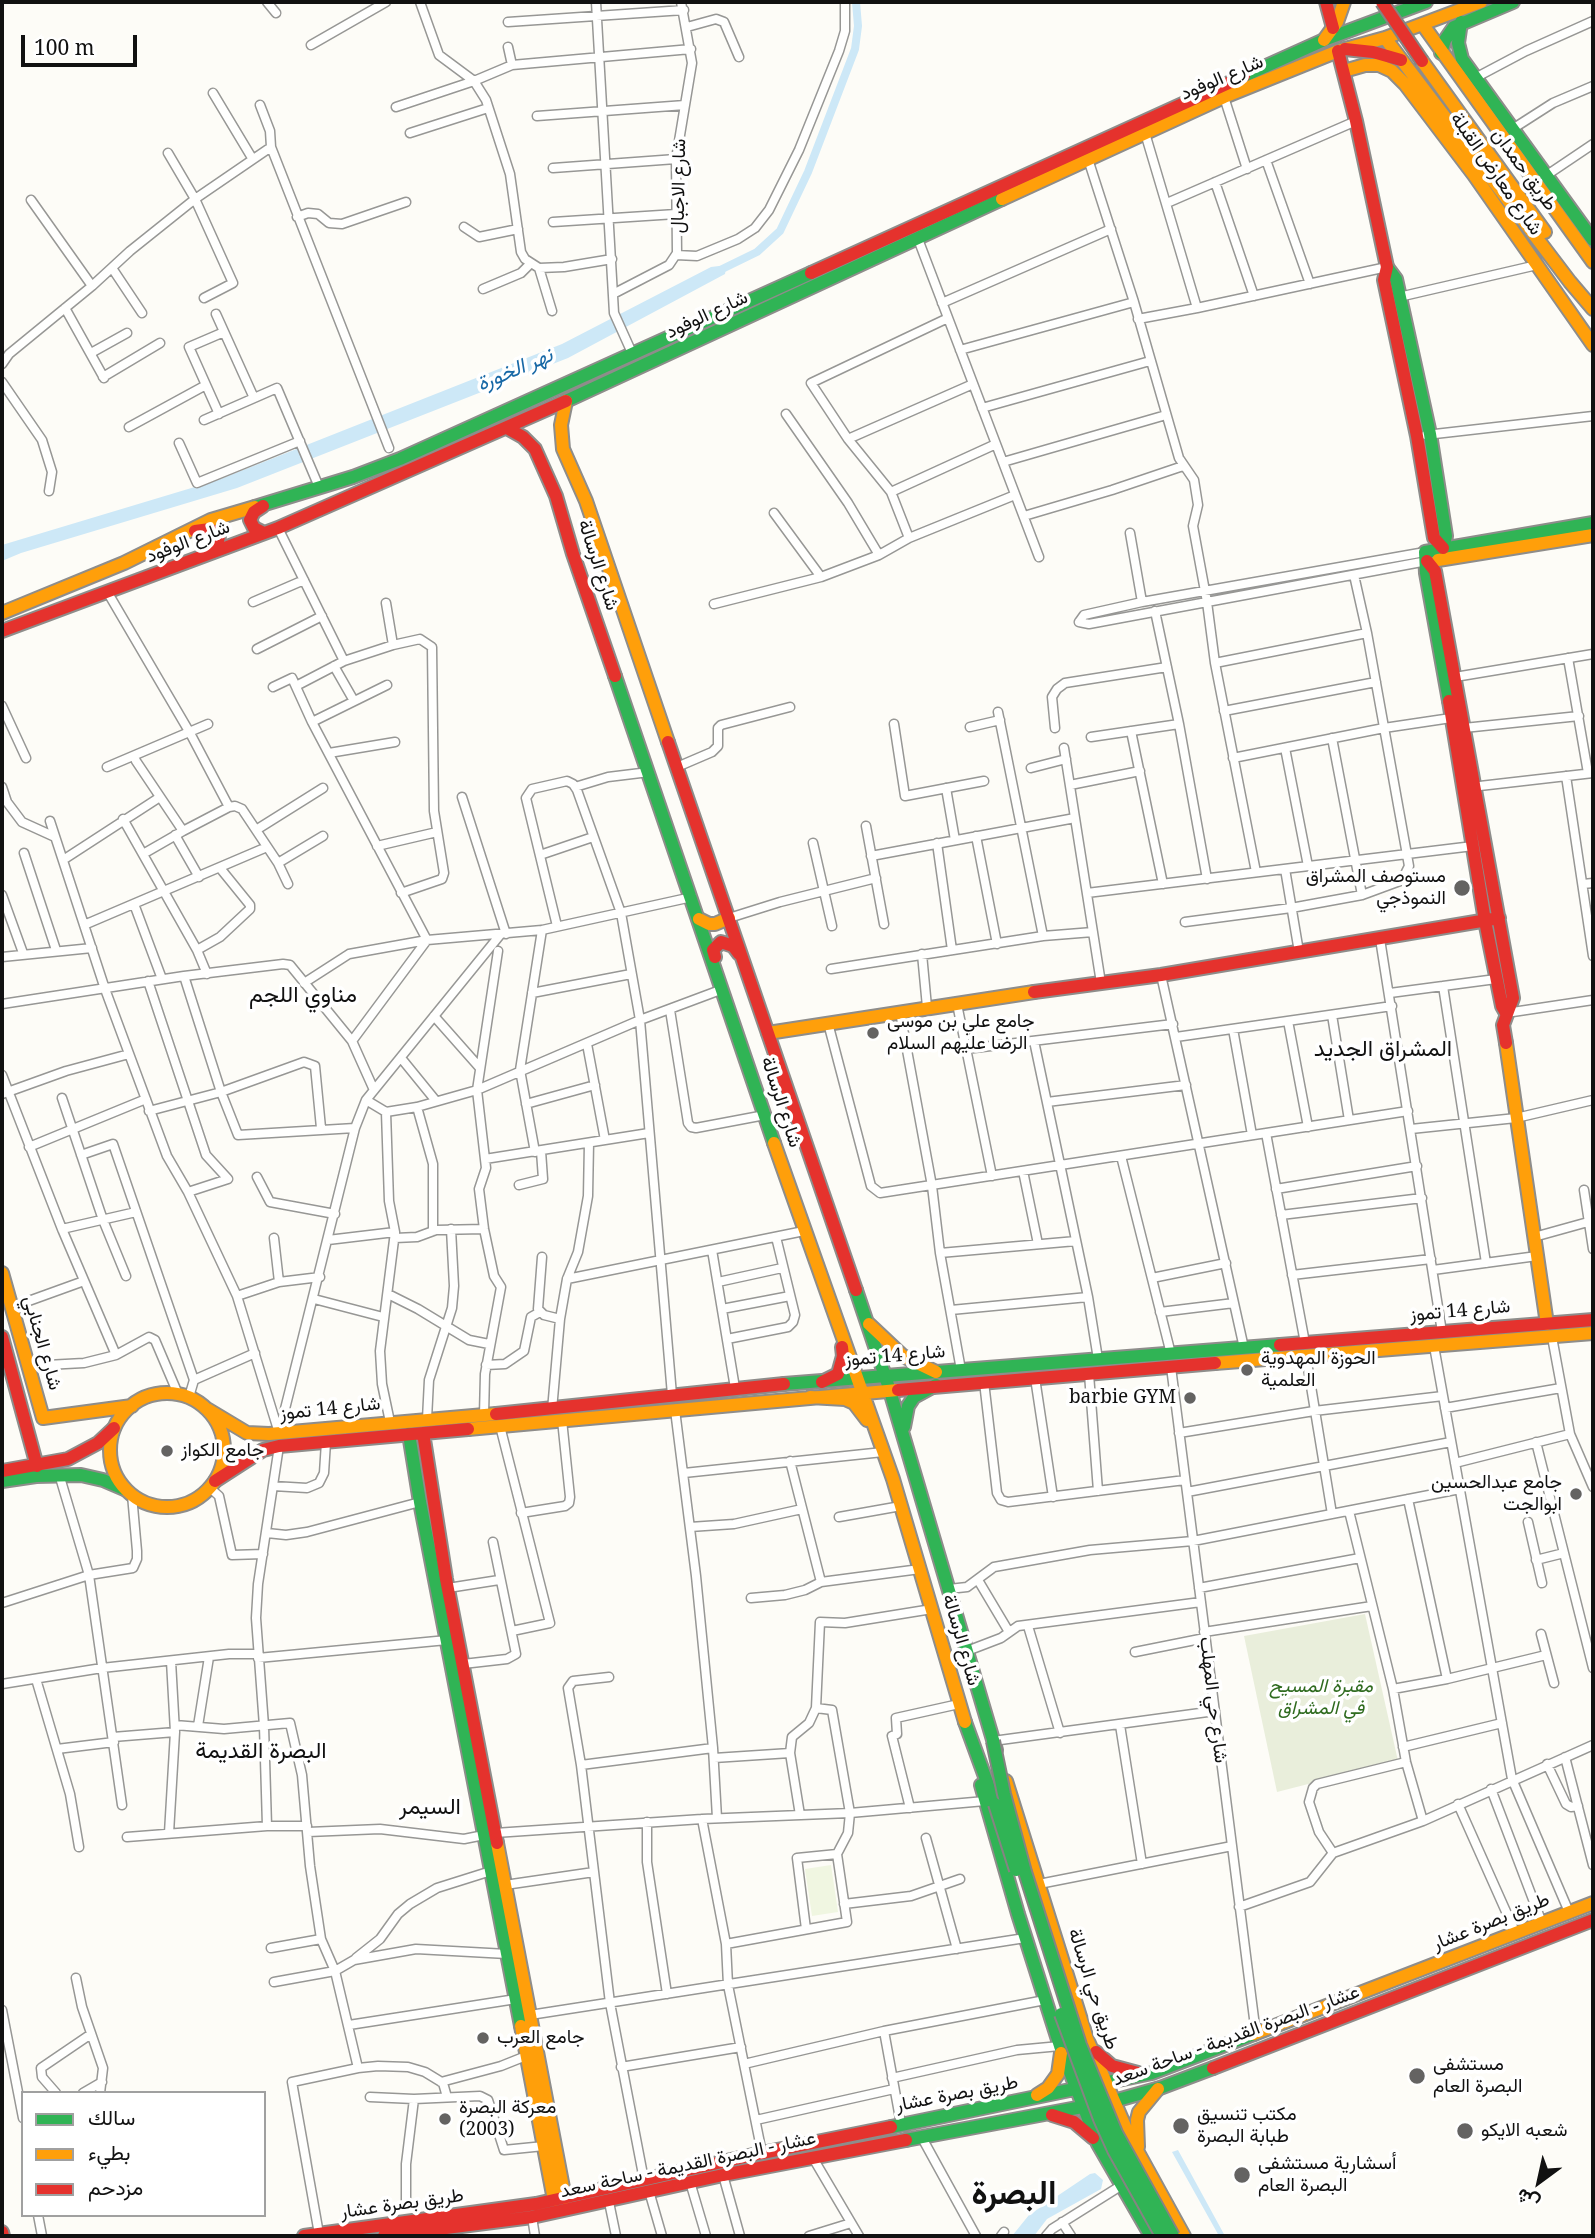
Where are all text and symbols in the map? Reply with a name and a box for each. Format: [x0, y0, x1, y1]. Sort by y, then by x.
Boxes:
scale bar [24, 21, 140, 65]
text: 100 m [34, 33, 95, 61]
street label: شارع الوفود [1177, 50, 1267, 106]
street label: شارع معارض القبلة [1445, 108, 1547, 240]
street label: طريق حمدان [1487, 124, 1561, 216]
street label: شارع الاجبال [667, 138, 691, 234]
street label: شارع الوفود [662, 286, 752, 344]
water label: نهر الخورة [473, 343, 557, 397]
street label: شارع الوفود [143, 516, 233, 568]
street label: شارع الرسالة [573, 517, 623, 613]
place label: مستوصف المشراق النموذجي [1306, 866, 1446, 910]
marker: مستوصف المشراق النموذجي [1452, 878, 1472, 898]
district label: مناوي اللجم [249, 981, 357, 1009]
place label: جامع علي بن موسى الرضا عليهم السلام [887, 1011, 1035, 1055]
marker: جامع علي بن موسى الرضا عليهم السلام [865, 1025, 881, 1041]
district label: المشراق الجديد [1314, 1035, 1452, 1063]
street label: شارع الرسالة [756, 1054, 806, 1150]
street label: شارع الجنابي [18, 1293, 66, 1393]
street label: شارع 14 تموز [1409, 1295, 1511, 1327]
street label: شارع 14 تموز [844, 1340, 946, 1372]
place label: الحوزة المهدوية العلمية [1261, 1348, 1376, 1392]
marker: الحوزة المهدوية العلمية [1239, 1362, 1255, 1378]
place label: barbie GYM [1069, 1387, 1176, 1409]
marker: barbie GYM [1182, 1390, 1198, 1406]
street label: شارع 14 تموز [279, 1392, 381, 1426]
place label: جامع الكواز [181, 1440, 264, 1462]
marker: جامع الكواز [159, 1443, 175, 1459]
place label: جامع عبدالحسين ابوالجت [1431, 1472, 1562, 1516]
marker: جامع عبدالحسين ابوالجت [1568, 1486, 1584, 1502]
street label: شارع الرسالة [937, 1592, 985, 1688]
street label: شارع حي المهلب [1194, 1636, 1232, 1764]
park label: مقبرة المسيح في المشراق [1269, 1676, 1373, 1720]
district label: البصرة القديمة [195, 1737, 327, 1765]
district label: السيمر [399, 1793, 461, 1821]
street label: طريق بصرة عشار [1429, 1888, 1553, 1956]
street label: طريق حي الرسالة [1063, 1925, 1123, 2053]
street label: عشار - البصرة القديمة - ساحة سعد [1109, 1981, 1363, 2091]
place label: جامع العرب [497, 2027, 584, 2049]
marker: جامع العرب [475, 2030, 491, 2046]
place label: مستشفى البصرة العام [1433, 2054, 1522, 2098]
marker: مستشفى البصرة العام [1407, 2066, 1427, 2086]
street label: طريق بصرة عشار [894, 2071, 1020, 2117]
legend [21, 2091, 266, 2217]
place label: معركة البصرة (2003) [459, 2097, 556, 2141]
text: سالك [88, 2103, 135, 2131]
place label: مكتب تنسيق طبابة البصرة [1197, 2104, 1297, 2148]
marker: معركة البصرة (2003) [437, 2111, 453, 2127]
marker: مكتب تنسيق طبابة البصرة [1171, 2116, 1191, 2136]
place label: شعبه الايكو [1481, 2120, 1568, 2142]
marker: شعبه الايكو [1455, 2121, 1475, 2141]
street label: عشار - البصرة القديمة - ساحة سعد [558, 2127, 818, 2203]
text: بطيء [88, 2138, 131, 2166]
north arrow [1504, 2147, 1574, 2217]
place label: أسشارية مستشفى البصرة العام [1258, 2153, 1396, 2197]
marker: أسشارية مستشفى البصرة العام [1232, 2165, 1252, 2185]
text: مزدحم [88, 2173, 143, 2201]
district label: البصرة [972, 2175, 1056, 2215]
text: ش [1511, 2182, 1544, 2217]
street label: طريق بصرة عشار [339, 2184, 465, 2224]

